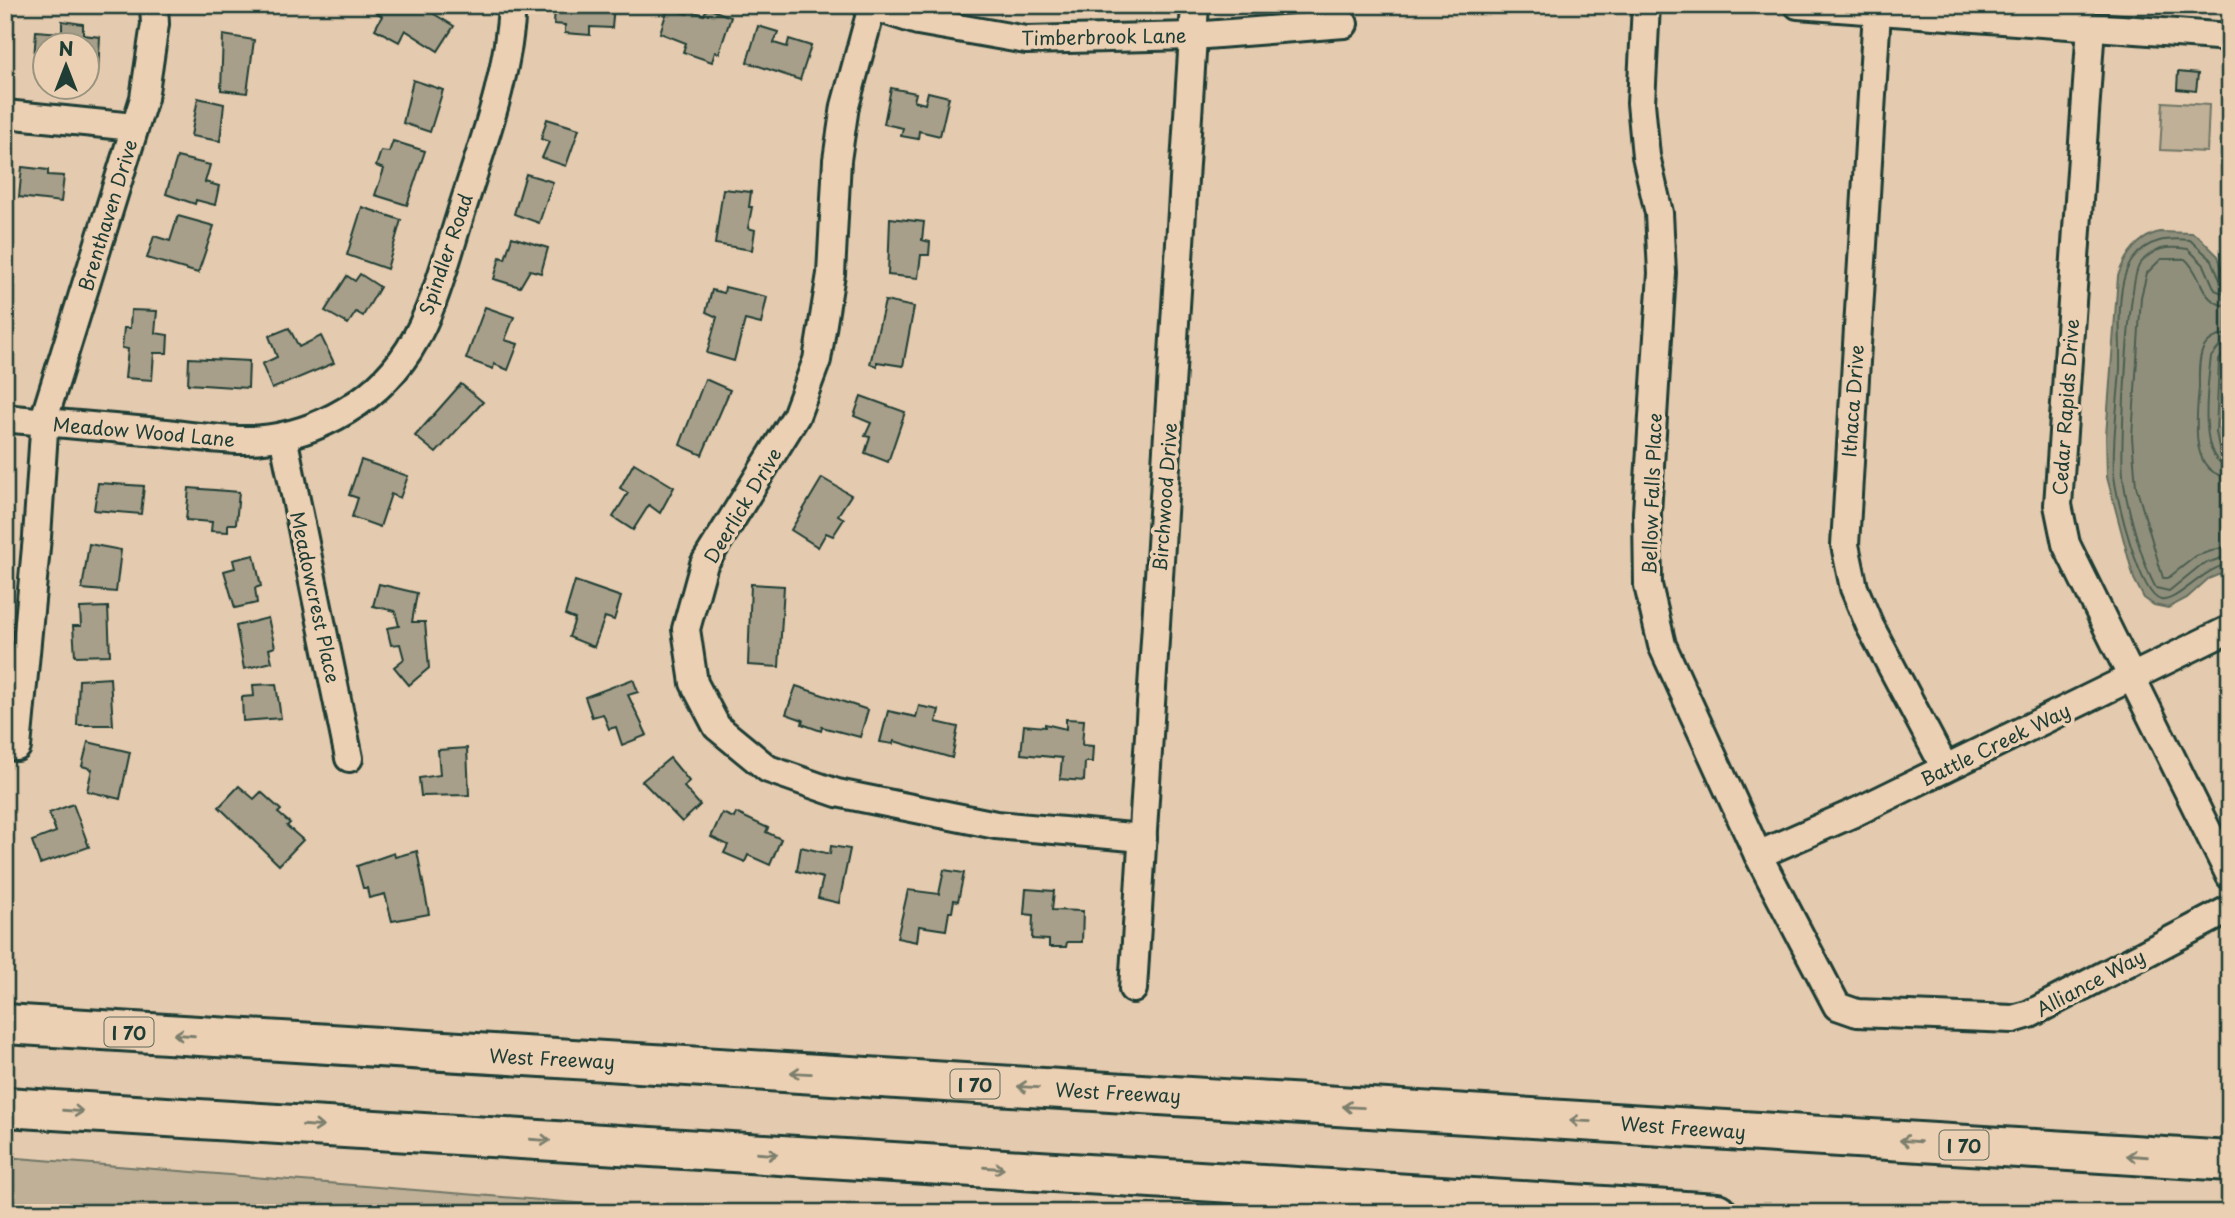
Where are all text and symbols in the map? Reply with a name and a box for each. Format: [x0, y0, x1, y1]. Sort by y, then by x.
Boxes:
street label: Timberbrook Lane [1021, 21, 1187, 51]
north arrow [32, 32, 102, 102]
text: N [58, 34, 74, 62]
street label: Brenthaven Drive [71, 136, 143, 294]
street label: Spindler Road [411, 190, 479, 318]
street label: Cedar Rapids Drive [2045, 318, 2085, 496]
street label: Ithaca Drive [1834, 344, 1870, 458]
street label: Meadow Wood Lane [52, 409, 236, 453]
street label: Bellow Falls Place [1634, 413, 1668, 575]
street label: Birchwood Drive [1145, 422, 1183, 572]
street label: Deerlick Drive [696, 442, 788, 568]
street label: Meadowcrest Place [284, 509, 348, 685]
street label: Battle Creek Way [1915, 696, 2075, 792]
street label: Alliance Way [2030, 941, 2150, 1023]
road number: I 70 [104, 1017, 154, 1046]
one-way arrow [173, 1028, 195, 1041]
street label: West Freeway [489, 1041, 615, 1075]
one-way arrow [791, 1066, 813, 1079]
road number: I 70 [950, 1070, 1000, 1098]
street label: West Freeway [1055, 1075, 1181, 1109]
one-way arrow [1018, 1080, 1040, 1093]
one-way arrow [1343, 1100, 1365, 1113]
one-way arrow [62, 1105, 84, 1118]
street label: West Freeway [1619, 1109, 1747, 1145]
one-way arrow [1569, 1114, 1592, 1127]
one-way arrow [301, 1119, 324, 1132]
road number: I 70 [1940, 1130, 1988, 1160]
one-way arrow [528, 1134, 551, 1147]
one-way arrow [1899, 1135, 1922, 1148]
one-way arrow [755, 1148, 778, 1161]
one-way arrow [2126, 1149, 2149, 1162]
one-way arrow [982, 1162, 1005, 1175]

